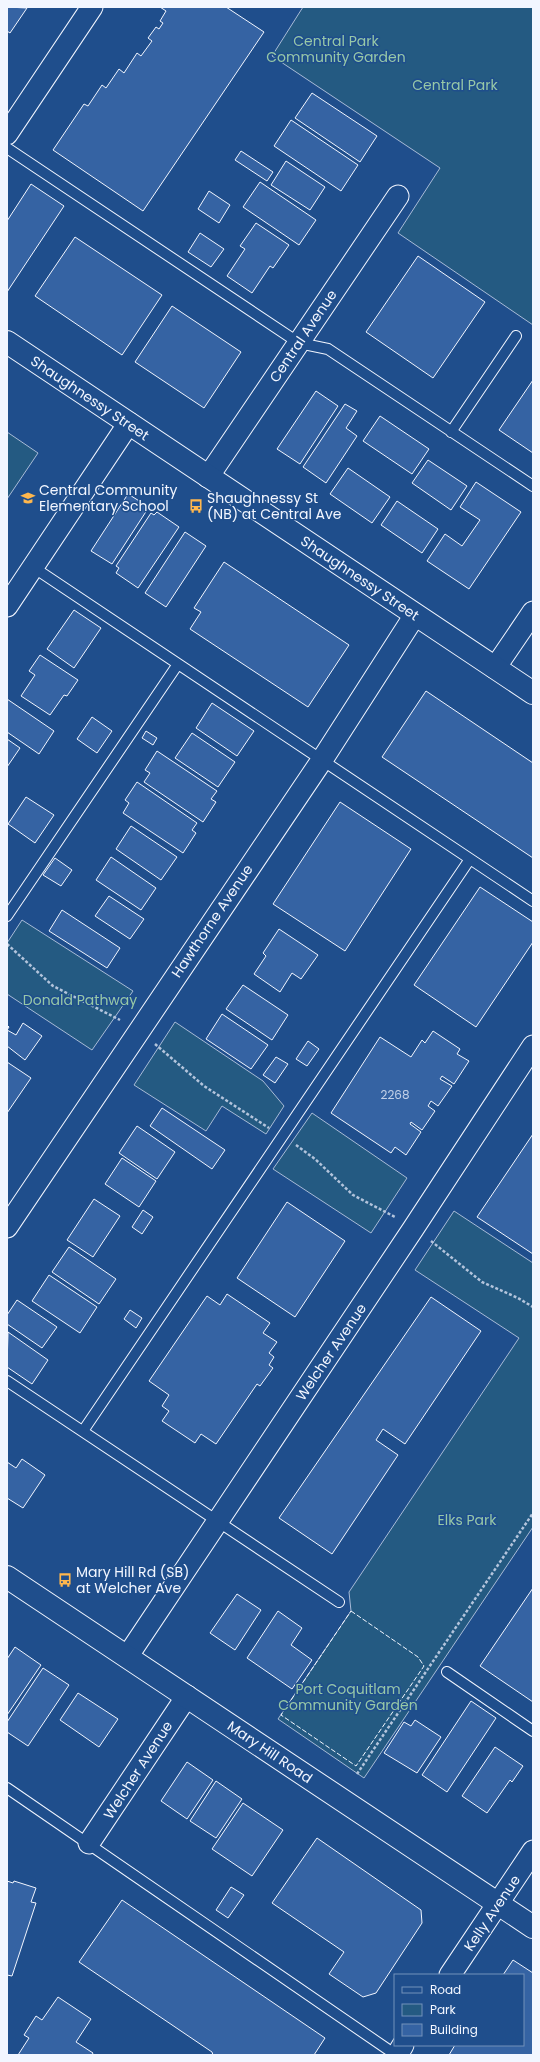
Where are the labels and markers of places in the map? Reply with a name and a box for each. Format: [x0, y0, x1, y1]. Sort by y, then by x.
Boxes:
place label: Central Community Elementary School [39, 480, 177, 516]
place label: Shaughnessy St (NB) at Central Ave [207, 488, 342, 524]
school or university icon: Central Community Elementary School [20, 490, 36, 506]
bus stop icon: Shaughnessy St (NB) at Central Ave [188, 498, 204, 514]
place label: Mary Hill Rd (SB) at Welcher Ave [76, 1562, 189, 1598]
bus stop icon: Mary Hill Rd (SB) at Welcher Ave [57, 1572, 73, 1588]

